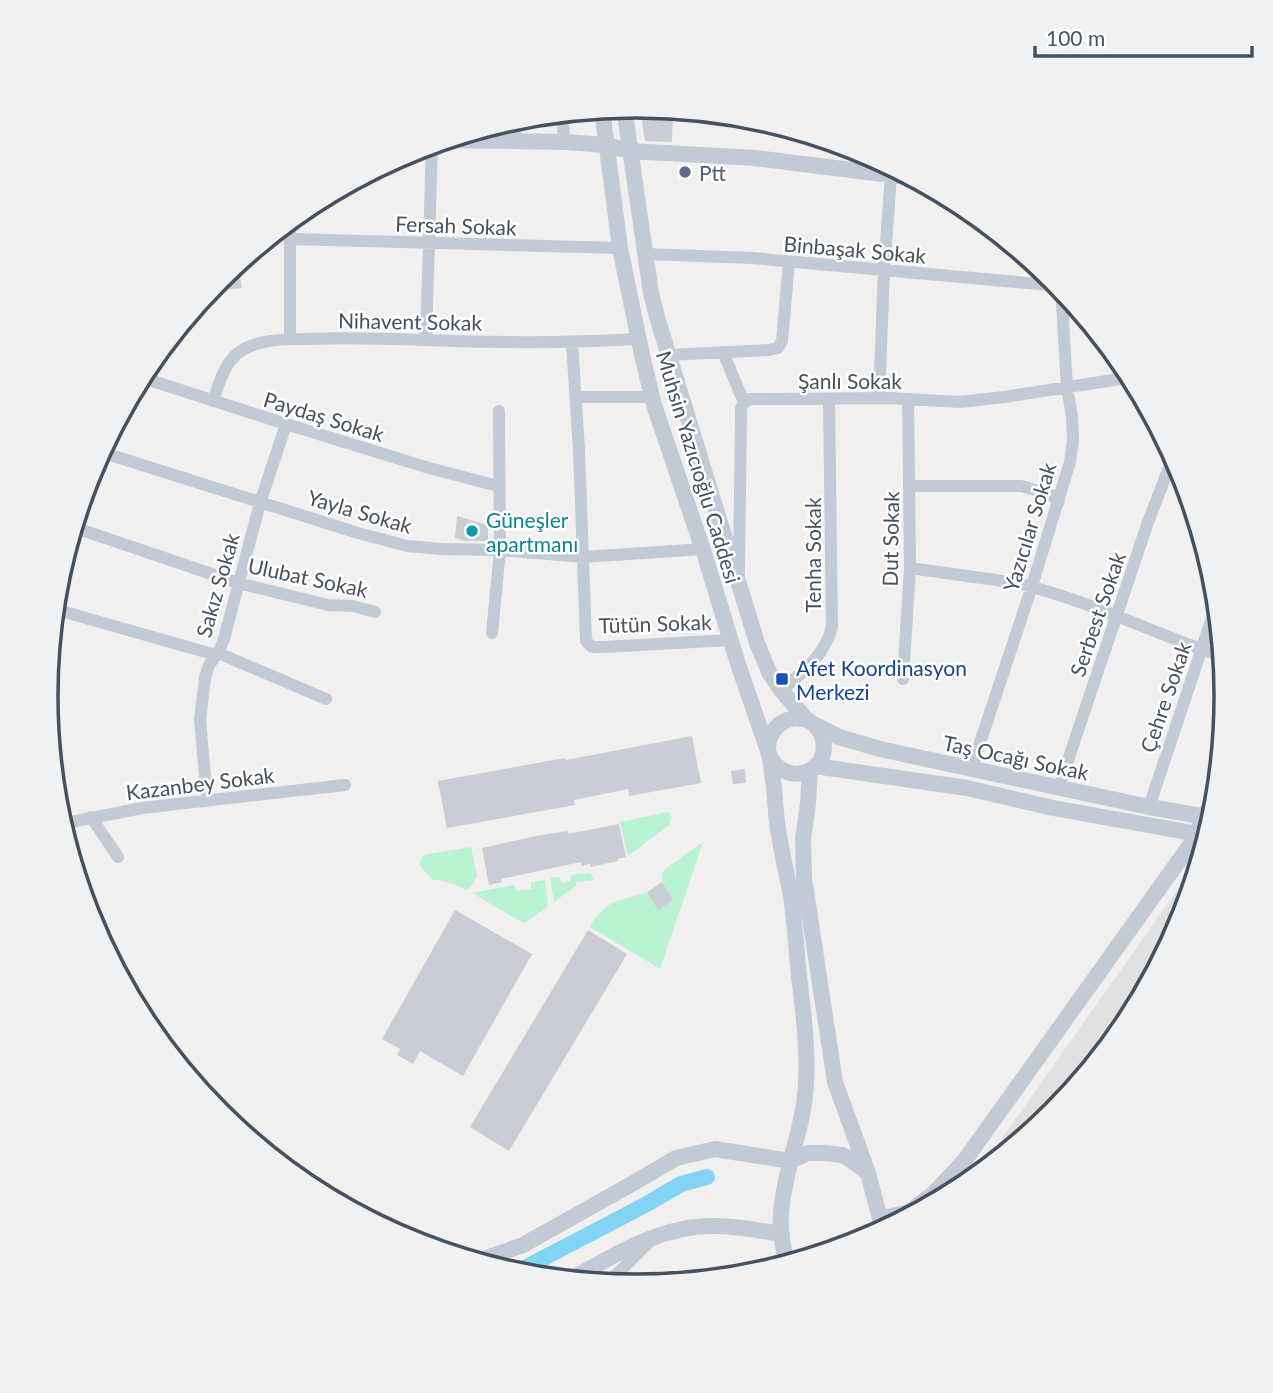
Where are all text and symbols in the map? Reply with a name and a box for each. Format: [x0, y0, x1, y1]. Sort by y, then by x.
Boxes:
scale bar [1035, 14, 1252, 58]
text: 100 m [1046, 25, 1105, 50]
place label: Ptt [699, 160, 727, 185]
marker: Ptt [677, 164, 693, 180]
street label: Fersah Sokak [395, 210, 517, 240]
street label: Binbaşak Sokak [783, 230, 928, 268]
street label: Nihavent Sokak [338, 307, 483, 335]
street label: Muhsin Yazıcıoğlu Caddesi [652, 348, 746, 586]
street label: Şanlı Sokak [798, 368, 902, 393]
street label: Paydaş Sokak [261, 386, 388, 446]
street label: Yazıcılar Sokak [997, 459, 1061, 595]
street label: Yayla Sokak [305, 484, 415, 538]
street label: Dut Sokak [877, 491, 903, 587]
street label: Tenha Sokak [800, 497, 825, 613]
place label: Güneşler apartmanı [486, 507, 578, 556]
marker: Güneşler apartmanı [464, 523, 480, 539]
street label: Sakız Sokak [190, 530, 244, 640]
street label: Serbest Sokak [1064, 548, 1130, 679]
street label: Ulubat Sokak [246, 552, 371, 602]
street label: Tütün Sokak [598, 609, 712, 637]
street label: Çehre Sokak [1134, 638, 1196, 756]
place label: Afet Koordinasyon Merkezi [796, 655, 967, 704]
marker: Afet Koordinasyon Merkezi [774, 671, 790, 687]
street label: Taş Ocağı Sokak [941, 729, 1091, 785]
street label: Kazanbey Sokak [124, 761, 276, 804]

